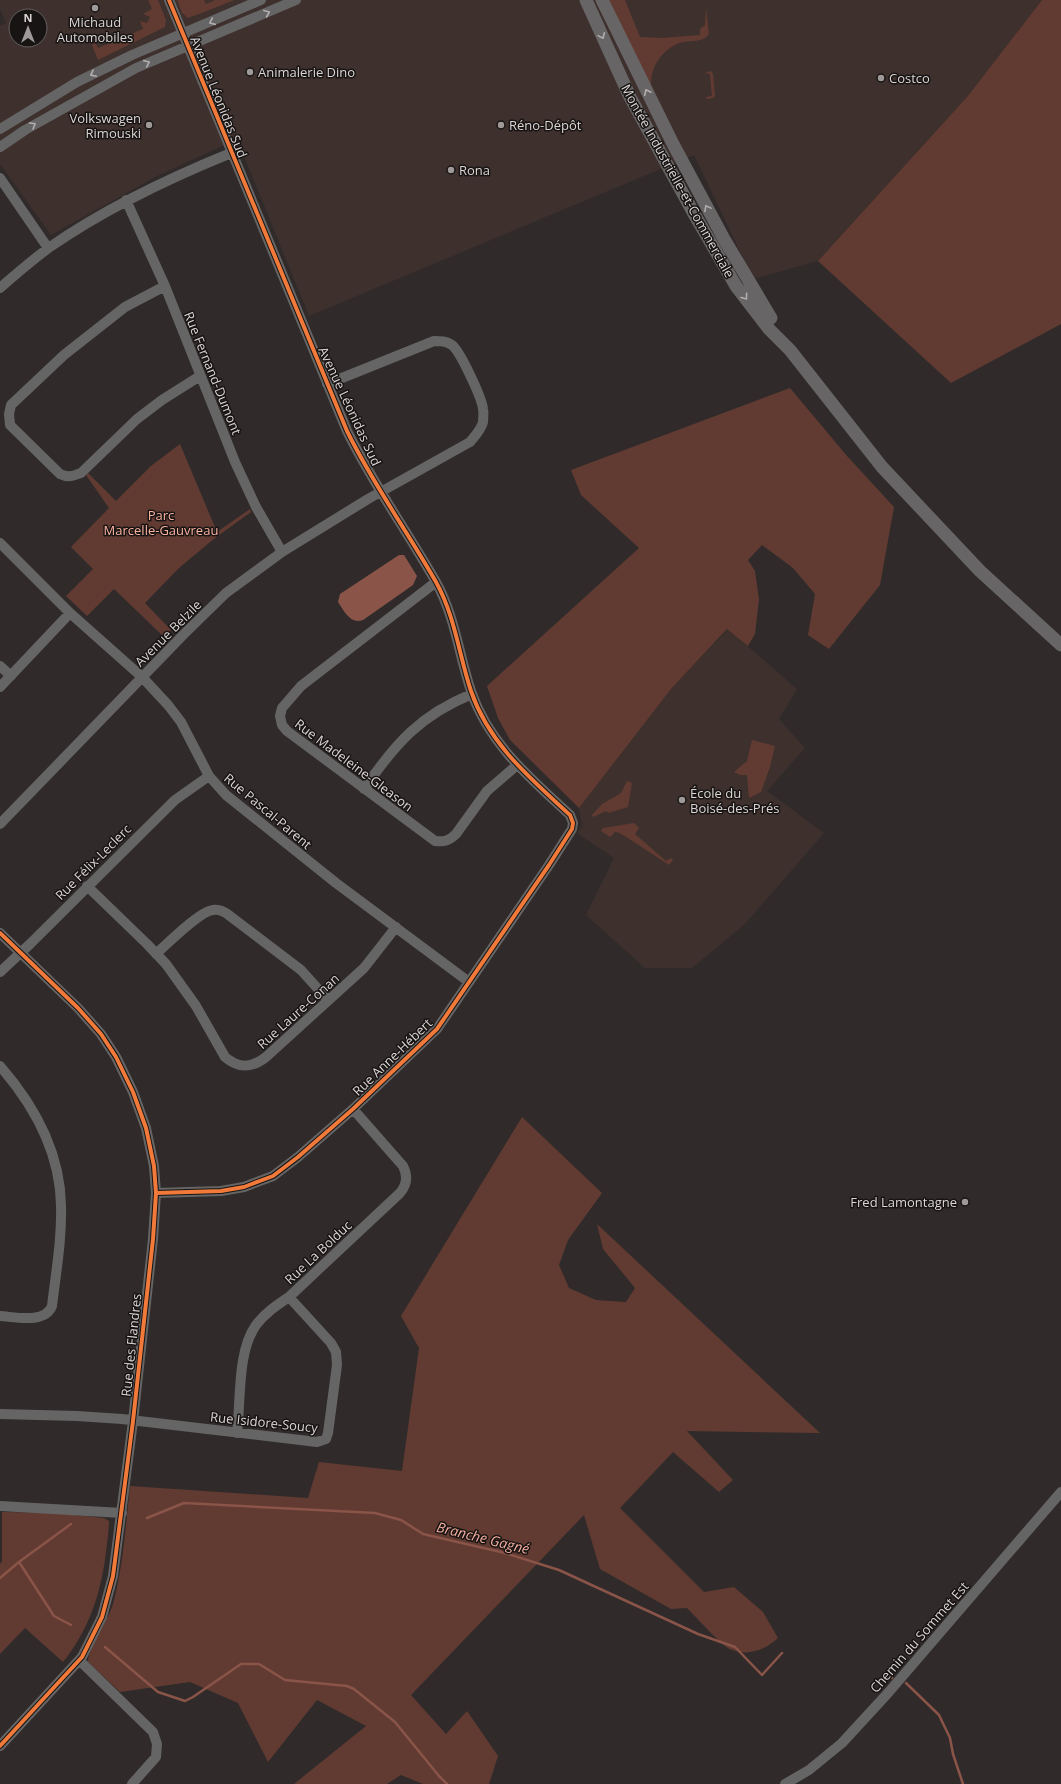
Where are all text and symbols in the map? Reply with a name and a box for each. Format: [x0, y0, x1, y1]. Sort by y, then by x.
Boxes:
marker: Michaud Automobiles [90, 3, 100, 13]
north arrow [8, 8, 48, 48]
text: N [24, 10, 32, 25]
one-way arrow [262, 10, 270, 18]
place label: Michaud Automobiles [57, 13, 133, 46]
one-way arrow [209, 17, 216, 25]
one-way arrow [597, 31, 605, 39]
street label: Avenue Léonidas Sud [186, 34, 252, 160]
one-way arrow [142, 60, 150, 68]
place label: Animalerie Dino [258, 63, 355, 81]
marker: Animalerie Dino [245, 67, 255, 77]
one-way arrow [90, 69, 98, 77]
place label: Costco [889, 69, 930, 87]
marker: Costco [876, 73, 886, 83]
street label: Montée Industrielle-et-Commerciale [617, 81, 739, 281]
one-way arrow [644, 89, 652, 97]
place label: Volkswagen Rimouski [69, 109, 141, 142]
place label: Réno-Dépôt [509, 116, 582, 134]
marker: Volkswagen Rimouski [144, 120, 154, 130]
marker: Réno-Dépôt [496, 120, 506, 130]
one-way arrow [29, 123, 36, 130]
place label: Rona [459, 161, 490, 179]
marker: Rona [446, 165, 456, 175]
one-way arrow [704, 204, 712, 212]
one-way arrow [740, 292, 747, 299]
street label: Rue Fernand-Dumont [180, 309, 246, 438]
street label: Avenue Léonidas Sud [314, 343, 386, 469]
park label: Parc Marcelle-Gauvreau [104, 506, 218, 539]
street label: Avenue Belzile [131, 596, 205, 670]
street label: Rue Madeleine-Gleason [291, 715, 417, 815]
street label: Rue Pascal-Parent [220, 769, 316, 853]
place label: École du Boisé-des-Prés [690, 784, 779, 817]
marker: École du Boisé-des-Prés [677, 795, 687, 805]
street label: Rue Félix-Leclerc [51, 820, 135, 904]
street label: Rue Laure-Conan [253, 969, 343, 1053]
street label: Rue Anne-Hébert [348, 1014, 436, 1100]
place label: Fred Lamontagne [850, 1193, 957, 1211]
marker: Fred Lamontagne [960, 1197, 970, 1207]
street label: Rue La Bolduc [281, 1216, 355, 1288]
street label: Rue des Flandres [117, 1293, 145, 1397]
street label: Rue Isidore-Soucy [209, 1407, 319, 1437]
water label: Branche Gagné [435, 1517, 531, 1558]
street label: Chemin du Sommet Est [866, 1577, 973, 1696]

